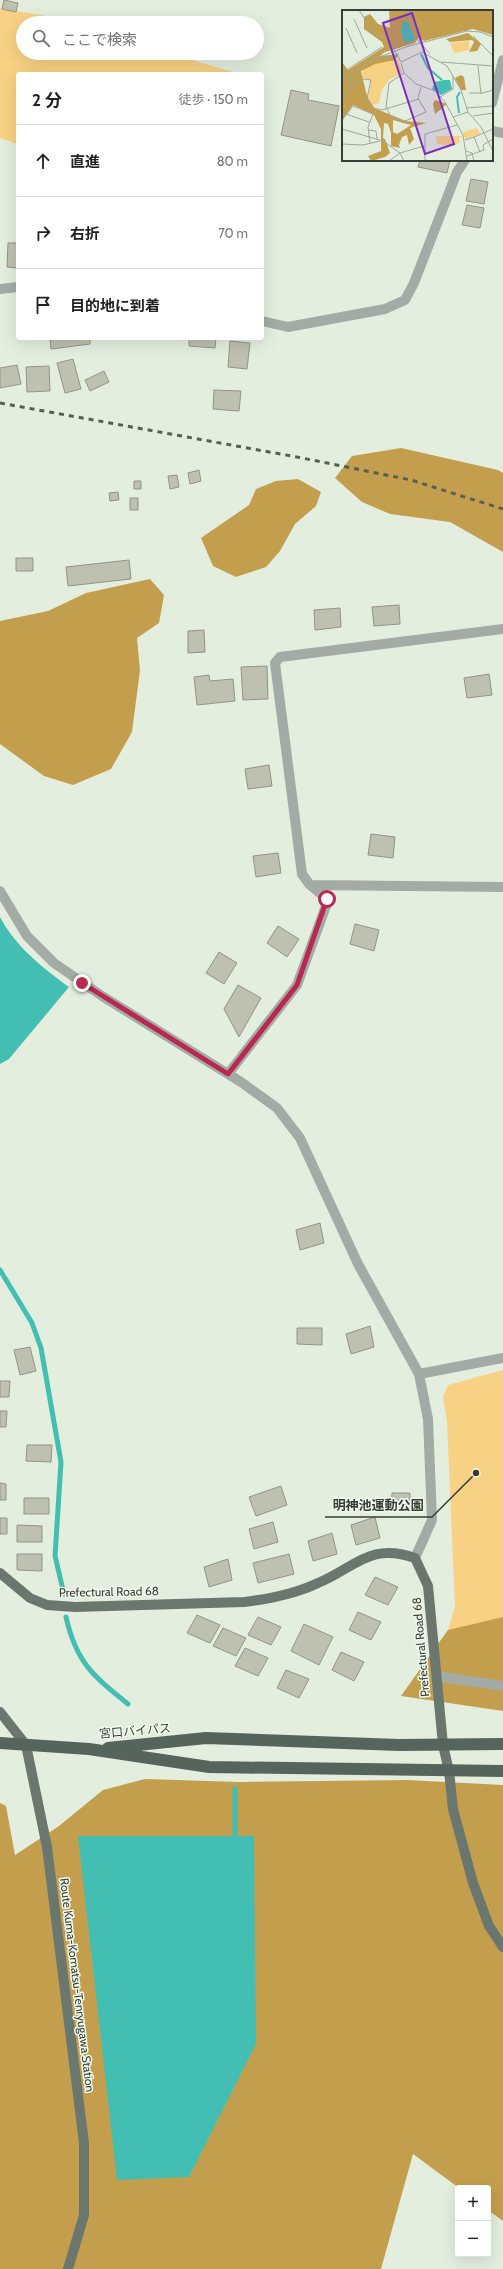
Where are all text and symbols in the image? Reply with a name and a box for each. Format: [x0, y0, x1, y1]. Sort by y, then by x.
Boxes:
inset map [342, 10, 493, 161]
search box [16, 16, 264, 60]
icon: search [30, 27, 52, 49]
text: ここで検索 [62, 31, 137, 49]
text: 2 分 [32, 90, 62, 110]
text: 徒歩 · 150 m [178, 91, 248, 107]
icon: ahead [32, 150, 54, 172]
text: 直進 [70, 153, 100, 171]
text: 80 m [217, 153, 248, 169]
icon: right [32, 222, 54, 244]
text: 右折 [70, 225, 100, 243]
text: 70 m [218, 225, 248, 241]
icon: arrive [32, 294, 54, 316]
text: 目的地に到着 [70, 297, 160, 315]
route start [318, 890, 336, 908]
route end [73, 974, 91, 992]
callout: 明神池運動公園 [325, 1492, 432, 1517]
text: 明神池運動公園 [332, 1497, 424, 1513]
street label: Prefectural Road 68 [59, 1583, 159, 1600]
street label: Prefectural Road 68 [409, 1597, 432, 1698]
street label: 宮口バイパス [99, 1720, 171, 1741]
street label: Route Kuma-Komatsu-Tenryugawa Station [57, 1877, 98, 2093]
map controls [455, 2185, 491, 2257]
button: + [455, 2185, 491, 2221]
button: − [455, 2221, 491, 2257]

